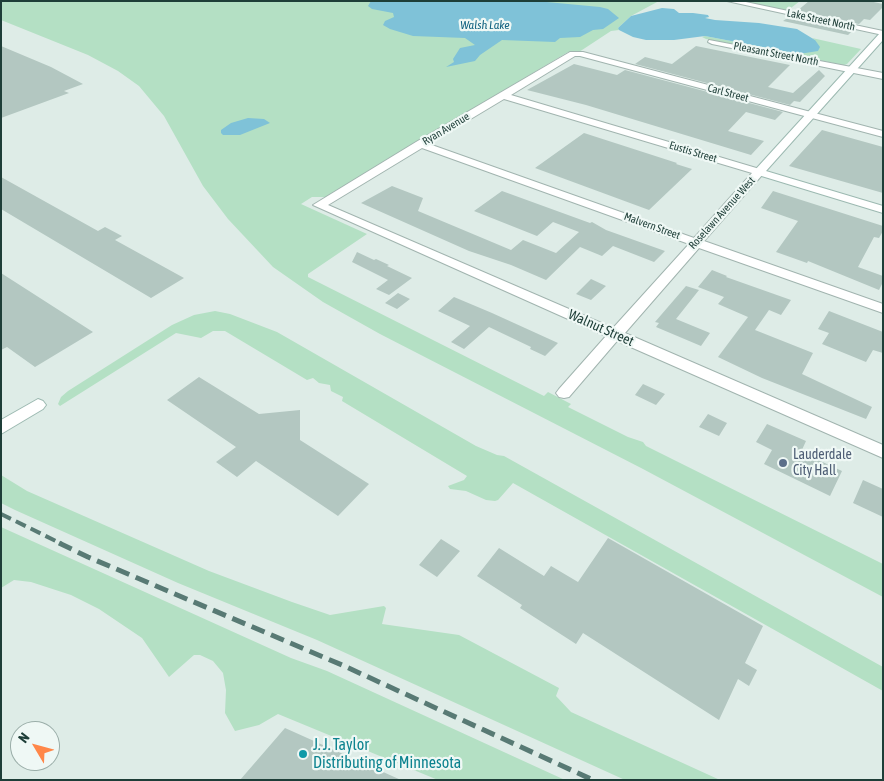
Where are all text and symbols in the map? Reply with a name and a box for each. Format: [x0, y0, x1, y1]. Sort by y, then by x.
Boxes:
street label: Lake Street North [786, 6, 856, 34]
water label: Walsh Lake [460, 18, 510, 32]
street label: Pleasant Street North [732, 39, 820, 69]
street label: Carl Street [706, 81, 750, 105]
street label: Ryan Avenue [420, 110, 472, 148]
street label: Eustis Street [668, 139, 718, 165]
street label: Roselawn Avenue West [686, 174, 758, 252]
street label: Malvern Street [622, 210, 682, 242]
street label: Walnut Street [566, 306, 636, 350]
place label: Lauderdale City Hall [793, 447, 852, 480]
marker: Lauderdale City Hall [777, 457, 789, 469]
north arrow [10, 721, 60, 771]
text: N [15, 729, 33, 746]
place label: J. J. Taylor Distributing of Minnesota [313, 735, 461, 773]
marker: J. J. Taylor Distributing of Minnesota [297, 748, 309, 760]

